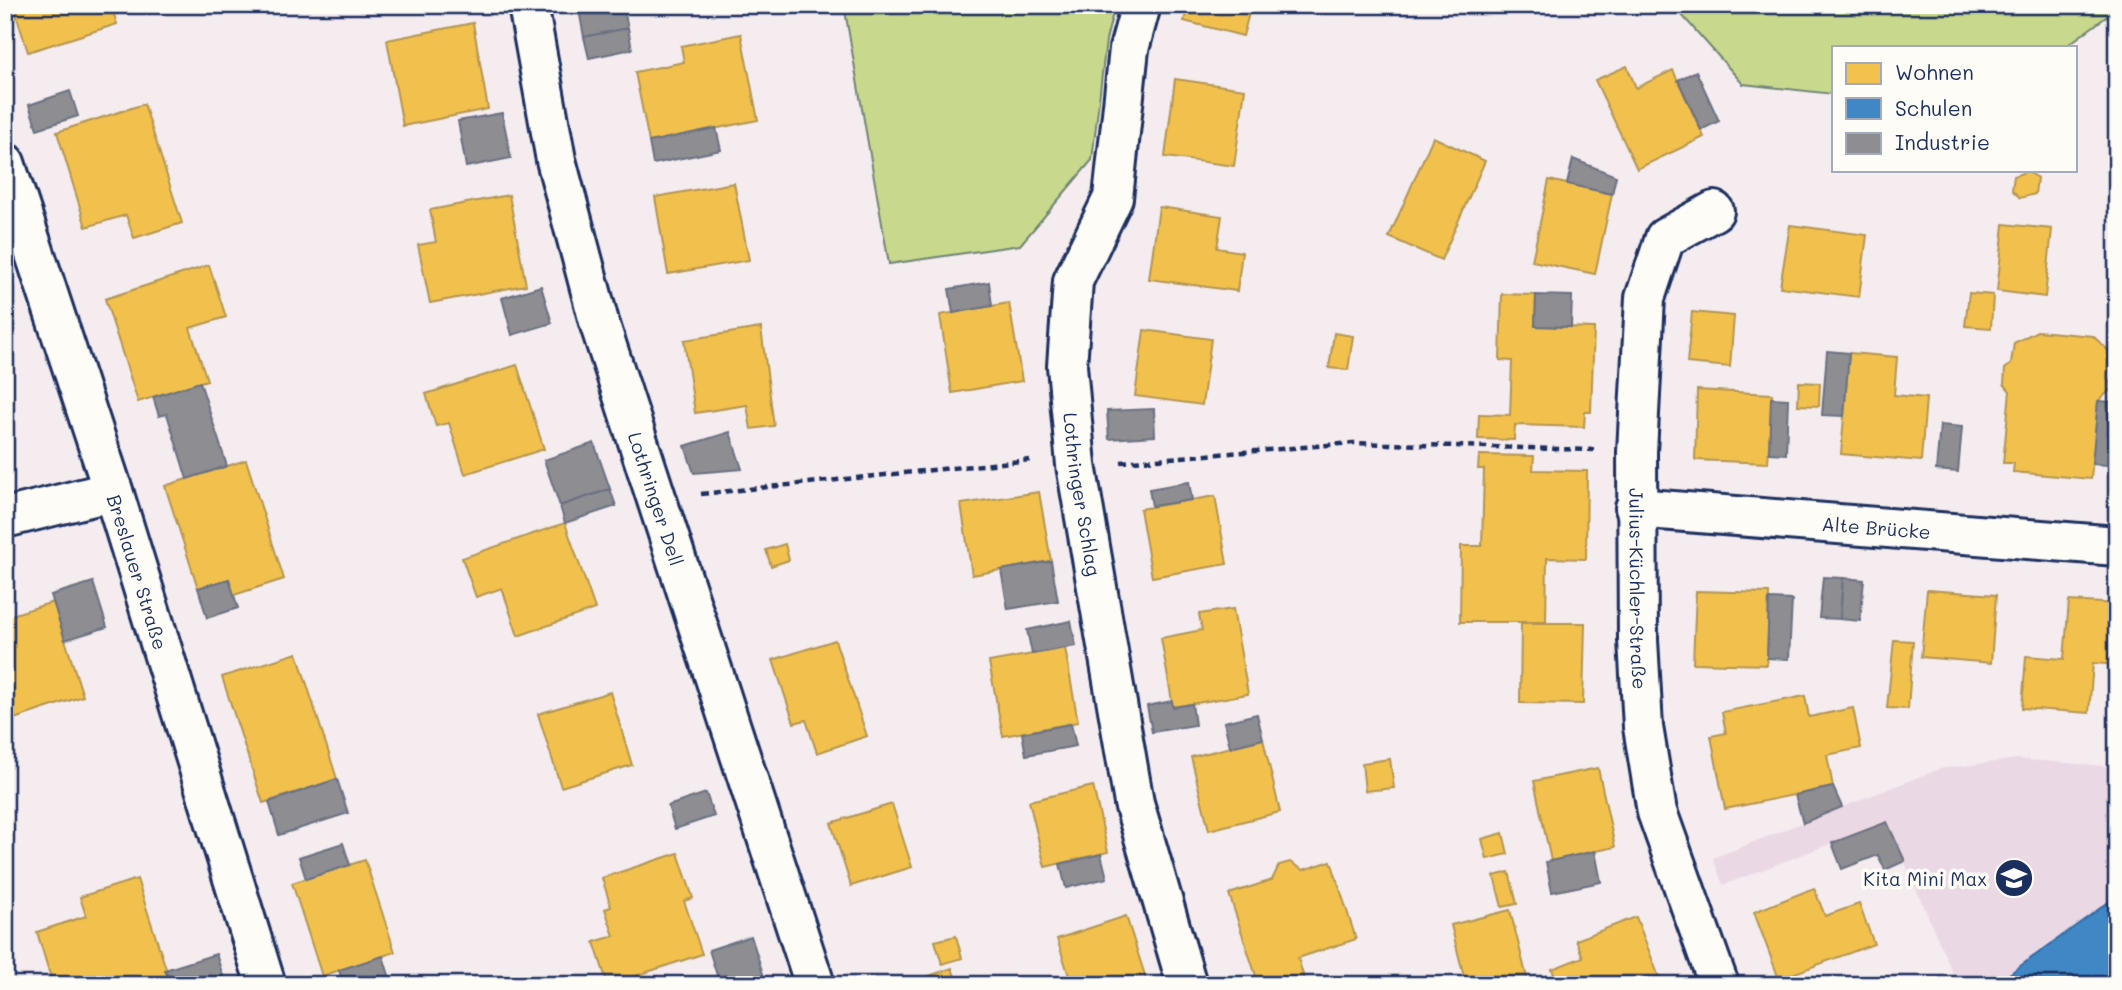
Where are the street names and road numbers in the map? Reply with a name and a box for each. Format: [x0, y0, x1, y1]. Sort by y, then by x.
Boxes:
street label: Lothringer Schlag [1059, 411, 1107, 578]
street label: Lothringer Dell [623, 429, 690, 569]
street label: Julius-Küchler-Straße [1625, 488, 1653, 690]
street label: Breslauer Straße [102, 491, 174, 653]
street label: Alte Brücke [1821, 510, 1932, 544]

